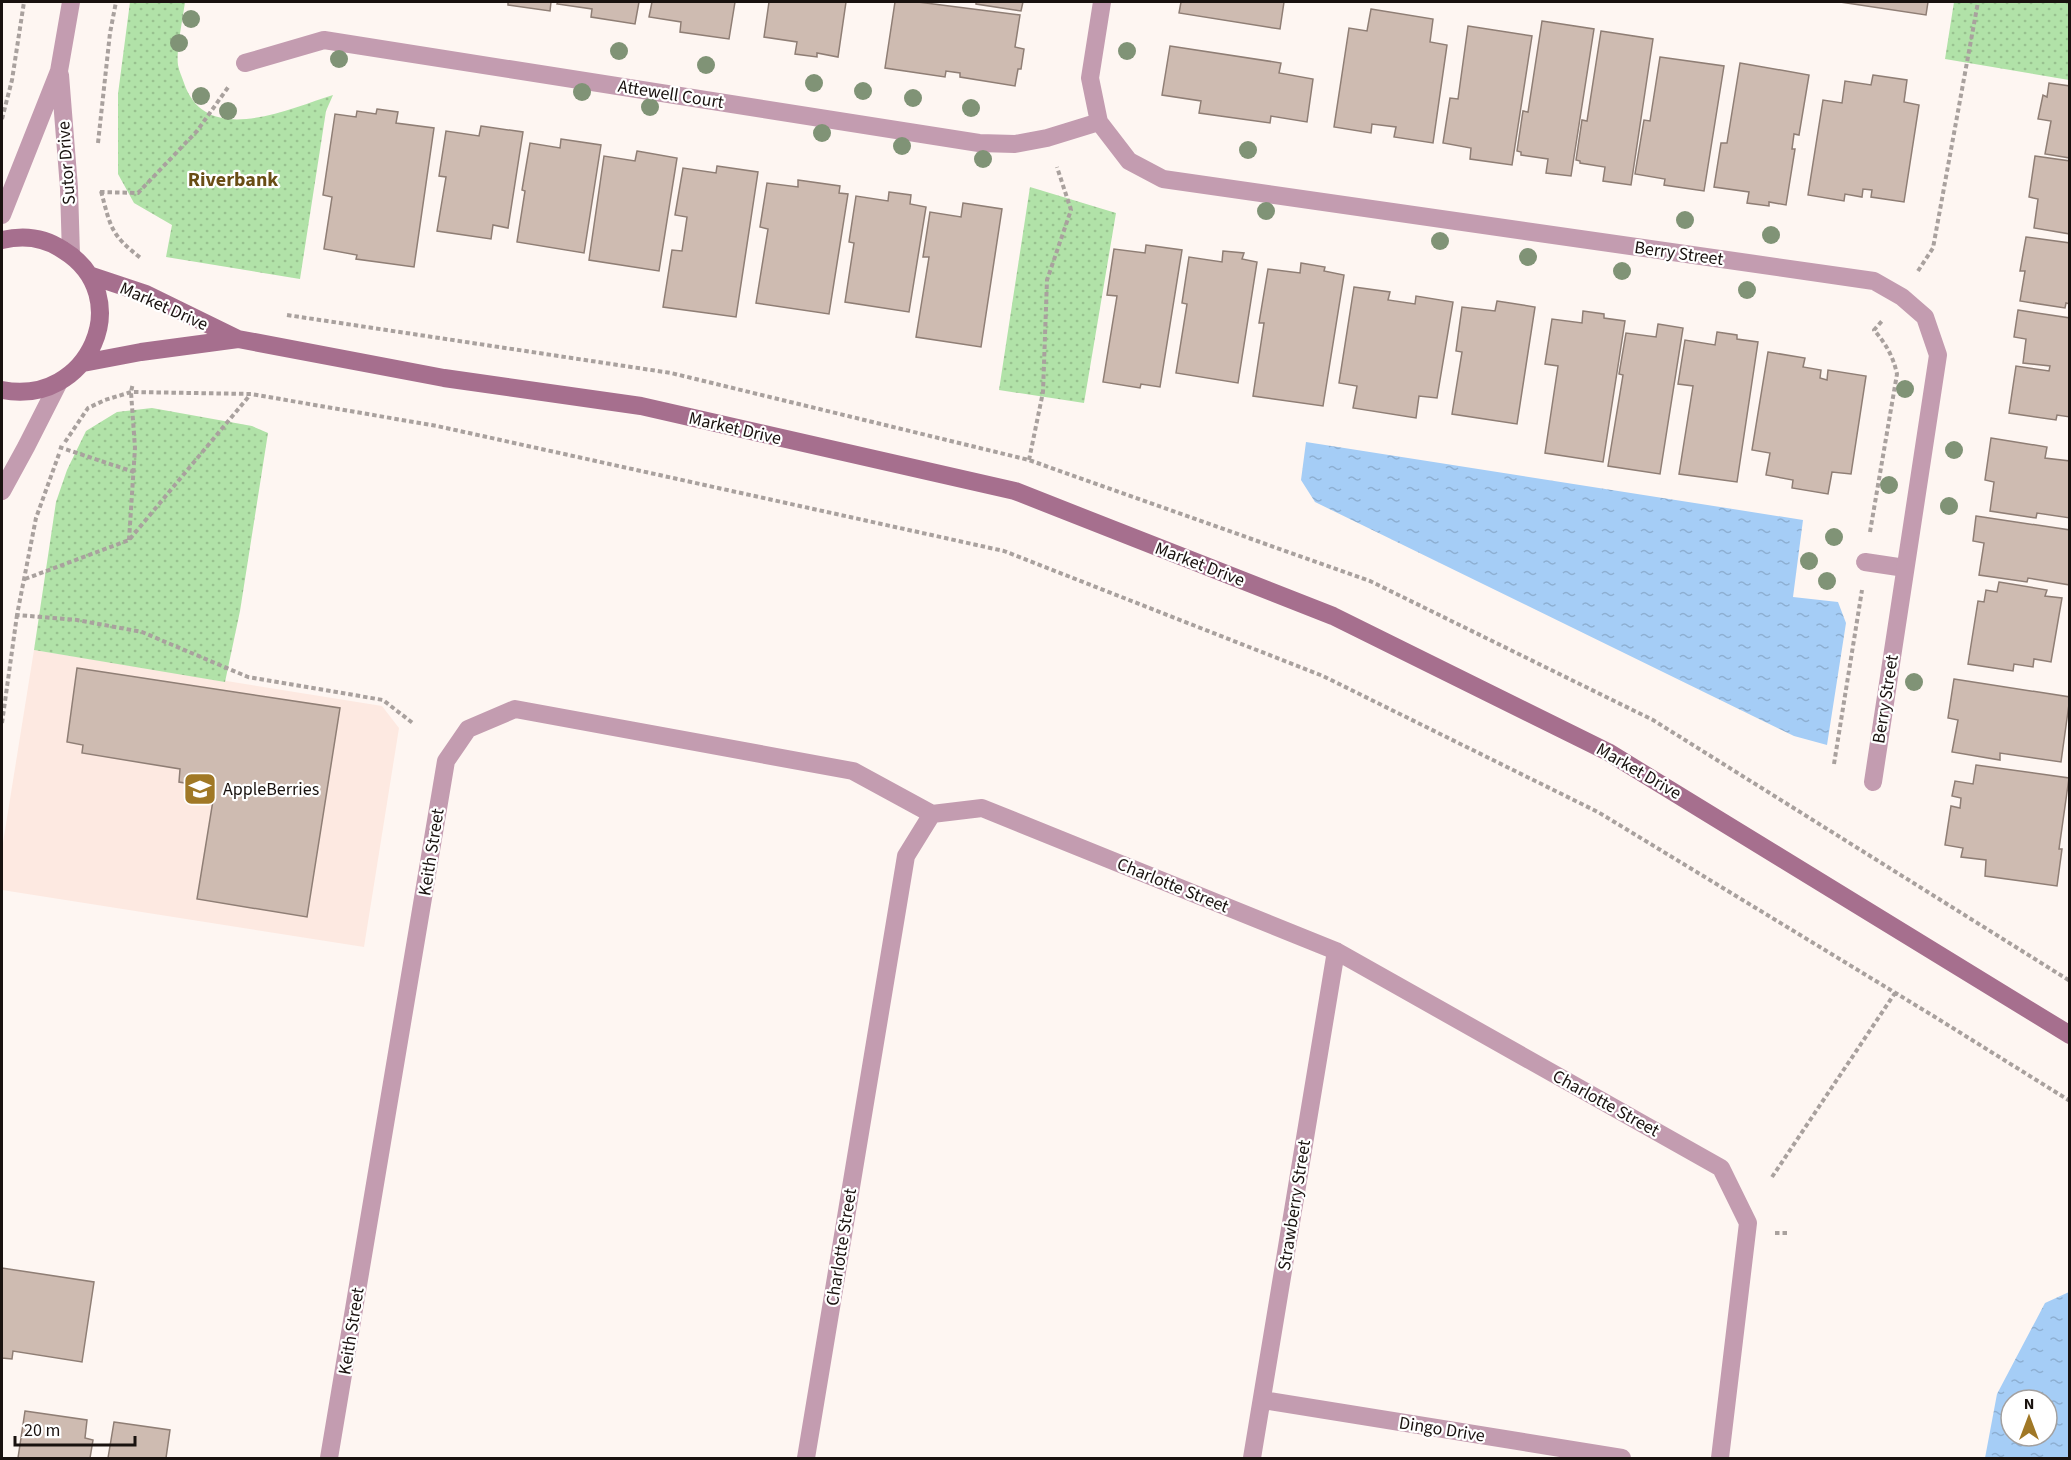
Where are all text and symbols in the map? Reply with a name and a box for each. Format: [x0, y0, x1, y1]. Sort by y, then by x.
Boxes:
street label: Attewell Court [616, 74, 726, 115]
street label: Sutor Drive [51, 120, 82, 206]
district label: Riverbank [188, 166, 278, 194]
street label: Berry Street [1633, 235, 1725, 272]
street label: Market Drive [116, 276, 212, 337]
street label: Market Drive [686, 406, 784, 451]
street label: Market Drive [1151, 536, 1248, 593]
street label: Berry Street [1866, 653, 1905, 745]
street label: Market Drive [1592, 737, 1686, 806]
school or university icon: AppleBerries [182, 771, 218, 807]
place label: AppleBerries [223, 777, 319, 802]
street label: Keith Street [412, 807, 451, 898]
street label: Charlotte Street [1113, 852, 1232, 919]
street label: Charlotte Street [1548, 1064, 1664, 1143]
street label: Strawberry Street [1272, 1138, 1317, 1272]
street label: Charlotte Street [820, 1187, 863, 1308]
street label: Keith Street [332, 1286, 371, 1377]
north arrow [1999, 1388, 2059, 1448]
text: N [2024, 1393, 2034, 1415]
scale bar [15, 1409, 135, 1447]
street label: Dingo Drive [1397, 1410, 1487, 1449]
text: 20 m [24, 1418, 60, 1443]

